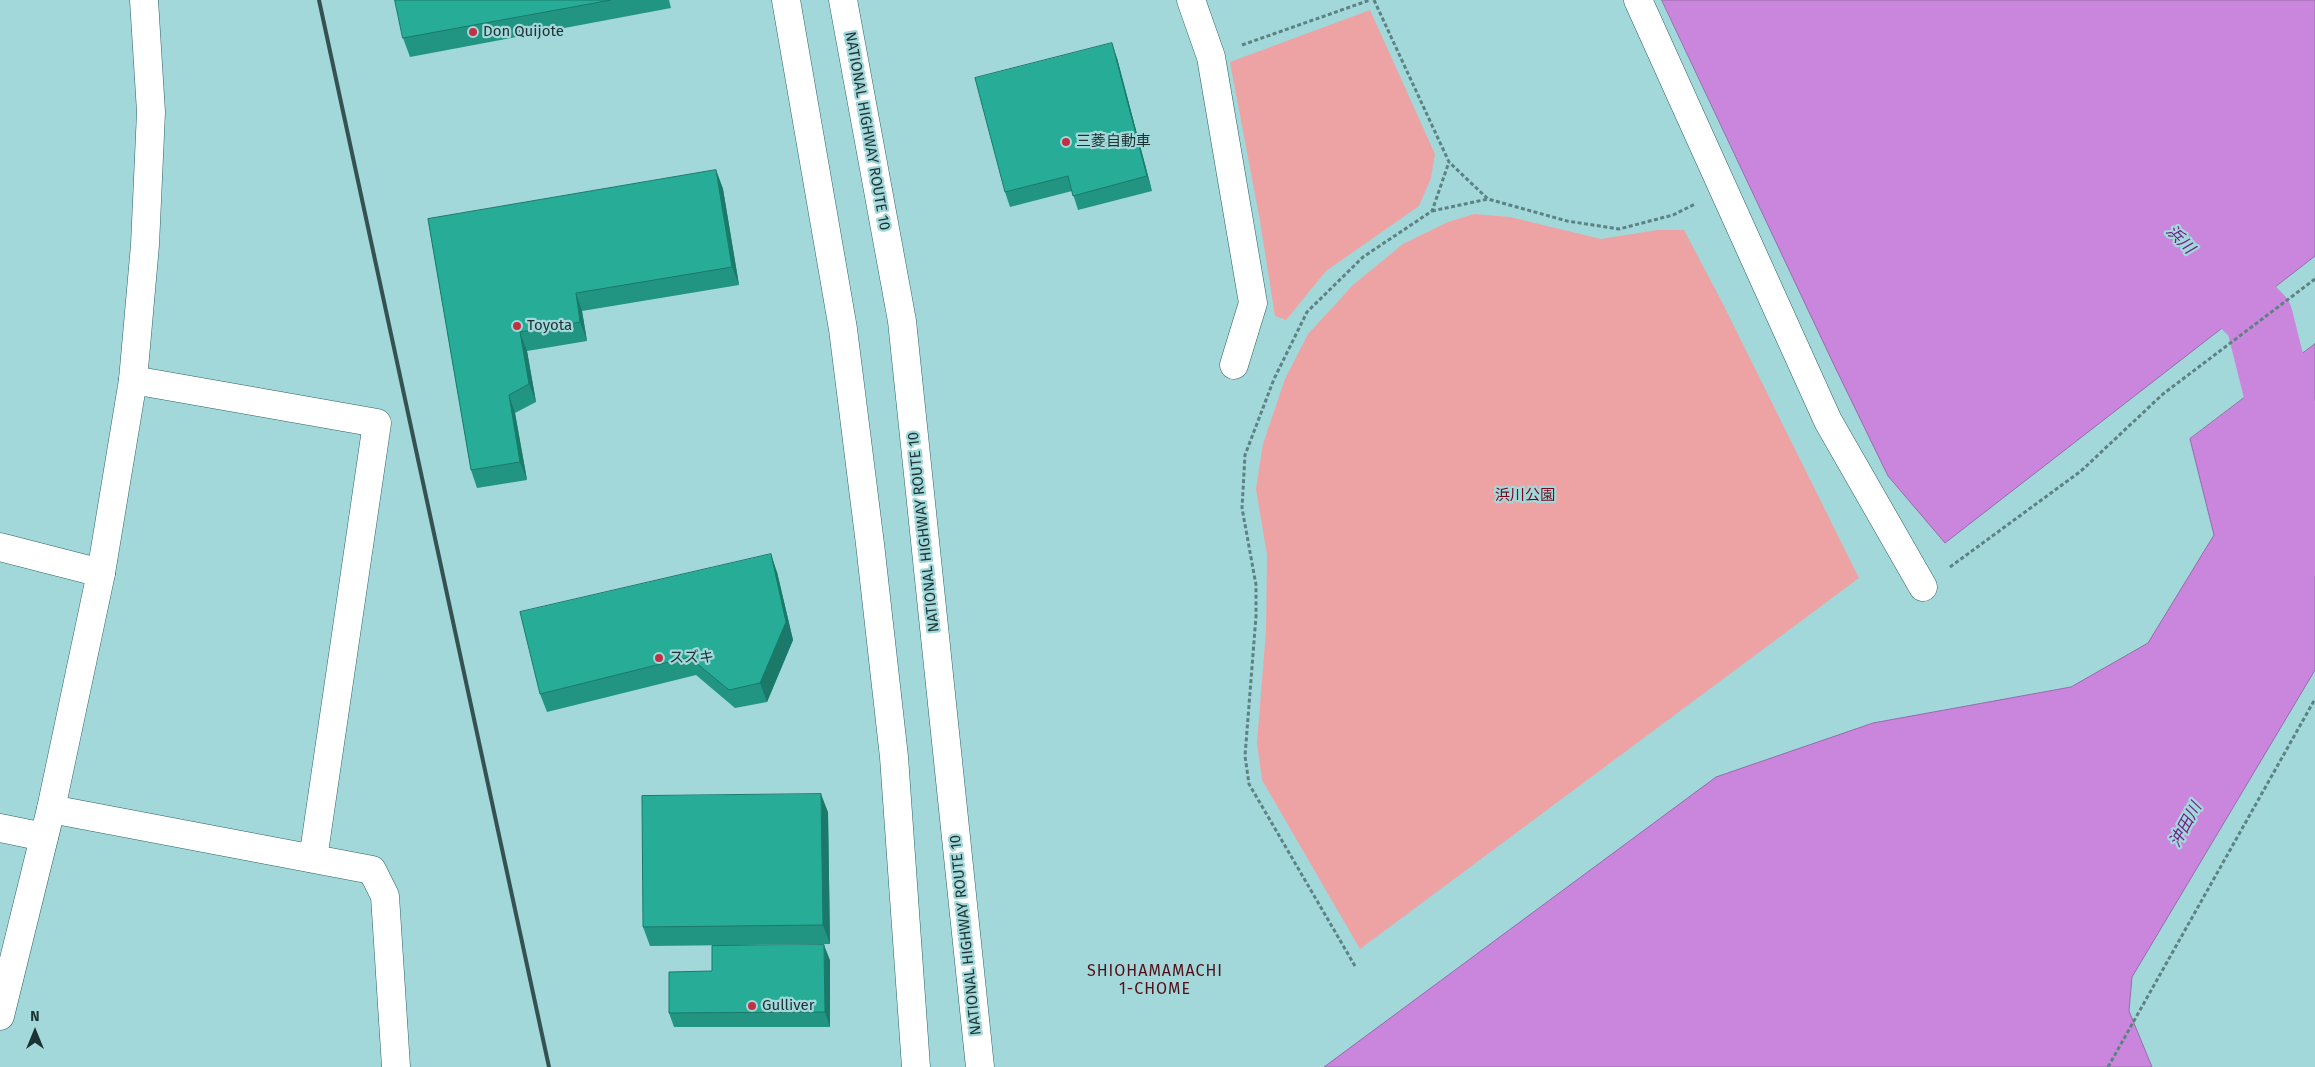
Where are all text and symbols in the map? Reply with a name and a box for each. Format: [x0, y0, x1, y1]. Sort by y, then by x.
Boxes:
place label: Don Quijote [483, 23, 564, 41]
marker: Don Quijote [467, 26, 479, 38]
street label: NATIONAL HIGHWAY ROUTE 10 [841, 30, 893, 232]
place label: 三菱自動車 [1076, 133, 1151, 151]
marker: 三菱自動車 [1060, 136, 1072, 148]
water label: 浜川 [2162, 222, 2198, 258]
place label: Toyota [527, 317, 572, 335]
marker: Toyota [511, 320, 523, 332]
street label: NATIONAL HIGHWAY ROUTE 10 [905, 431, 943, 633]
park label: 浜川公園 [1495, 487, 1555, 505]
place label: スズキ [669, 649, 714, 667]
marker: スズキ [653, 652, 665, 664]
water label: 沖田川 [2166, 799, 2206, 851]
street label: NATIONAL HIGHWAY ROUTE 10 [947, 834, 985, 1036]
district label: SHIOHAMAMACHI 1-CHOME [1085, 962, 1225, 1000]
place label: Gulliver [762, 997, 814, 1015]
marker: Gulliver [746, 1000, 758, 1012]
north arrow [10, 1007, 60, 1057]
text: N [30, 1008, 40, 1025]

